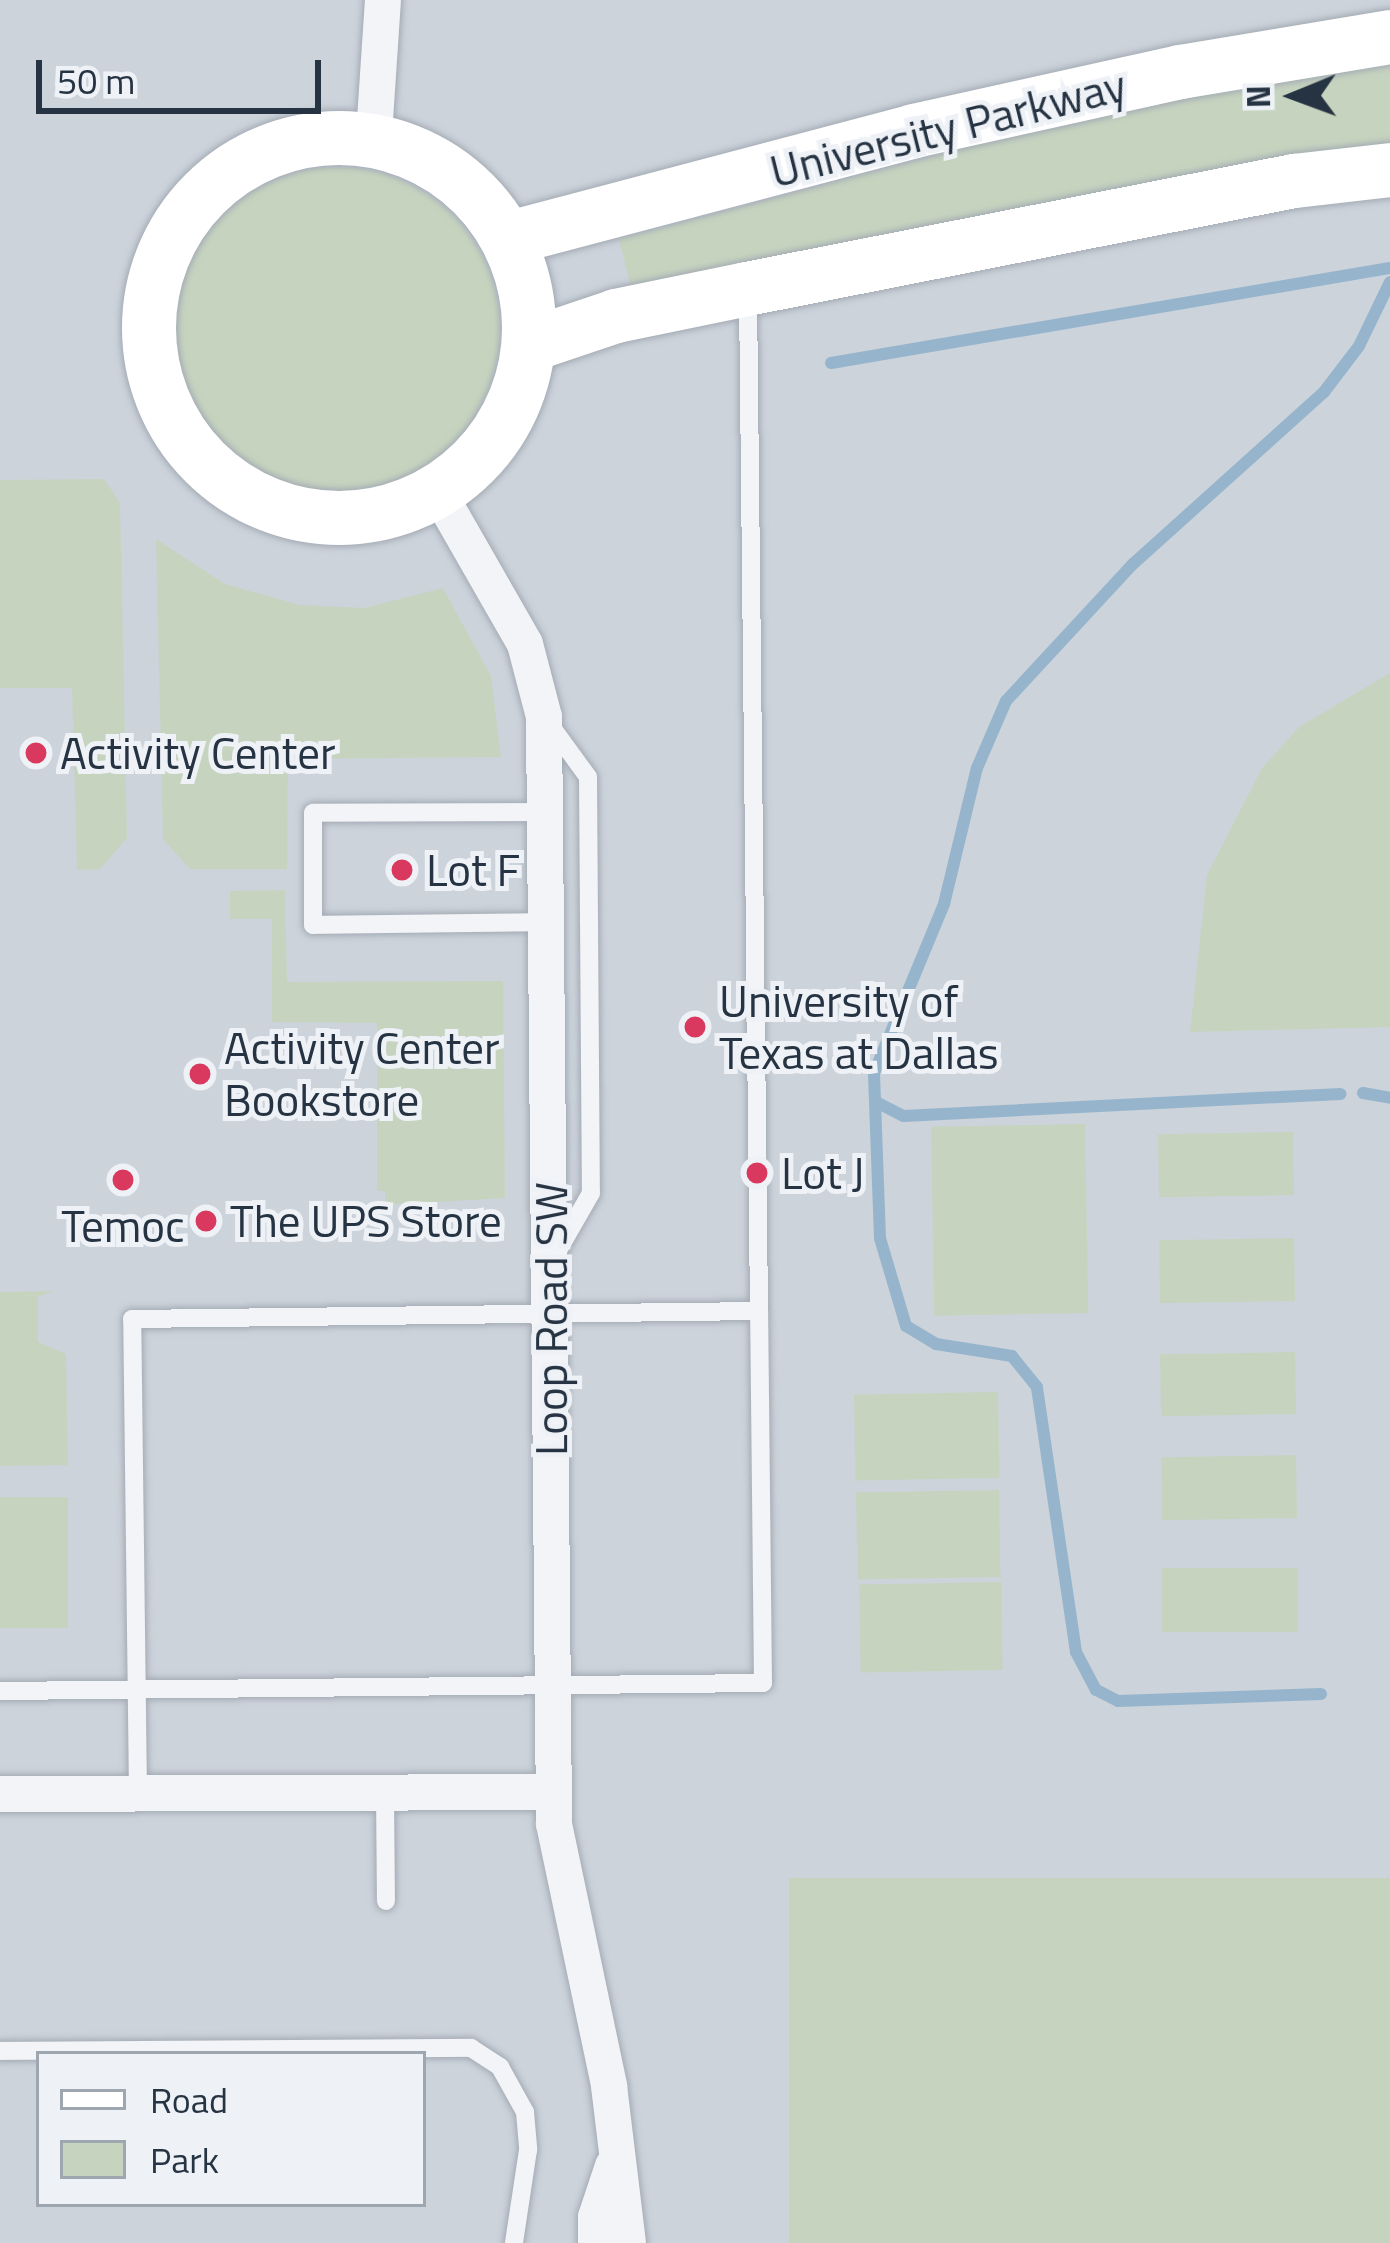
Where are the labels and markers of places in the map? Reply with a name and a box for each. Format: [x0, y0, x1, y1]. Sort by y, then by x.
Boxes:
place label: Activity Center [60, 726, 336, 780]
marker: Activity Center [23, 740, 49, 766]
place label: Lot F [426, 843, 520, 897]
marker: Lot F [389, 857, 415, 883]
place label: University of Texas at Dallas [719, 974, 999, 1080]
marker: University of Texas at Dallas [682, 1014, 708, 1040]
place label: Activity Center Bookstore [224, 1021, 500, 1127]
marker: Activity Center Bookstore [187, 1061, 213, 1087]
place label: Lot J [781, 1146, 865, 1200]
marker: Lot J [744, 1160, 770, 1186]
marker: Temoc [110, 1167, 136, 1193]
place label: The UPS Store [230, 1194, 502, 1248]
place label: Temoc [61, 1199, 185, 1253]
marker: The UPS Store [193, 1208, 219, 1234]

